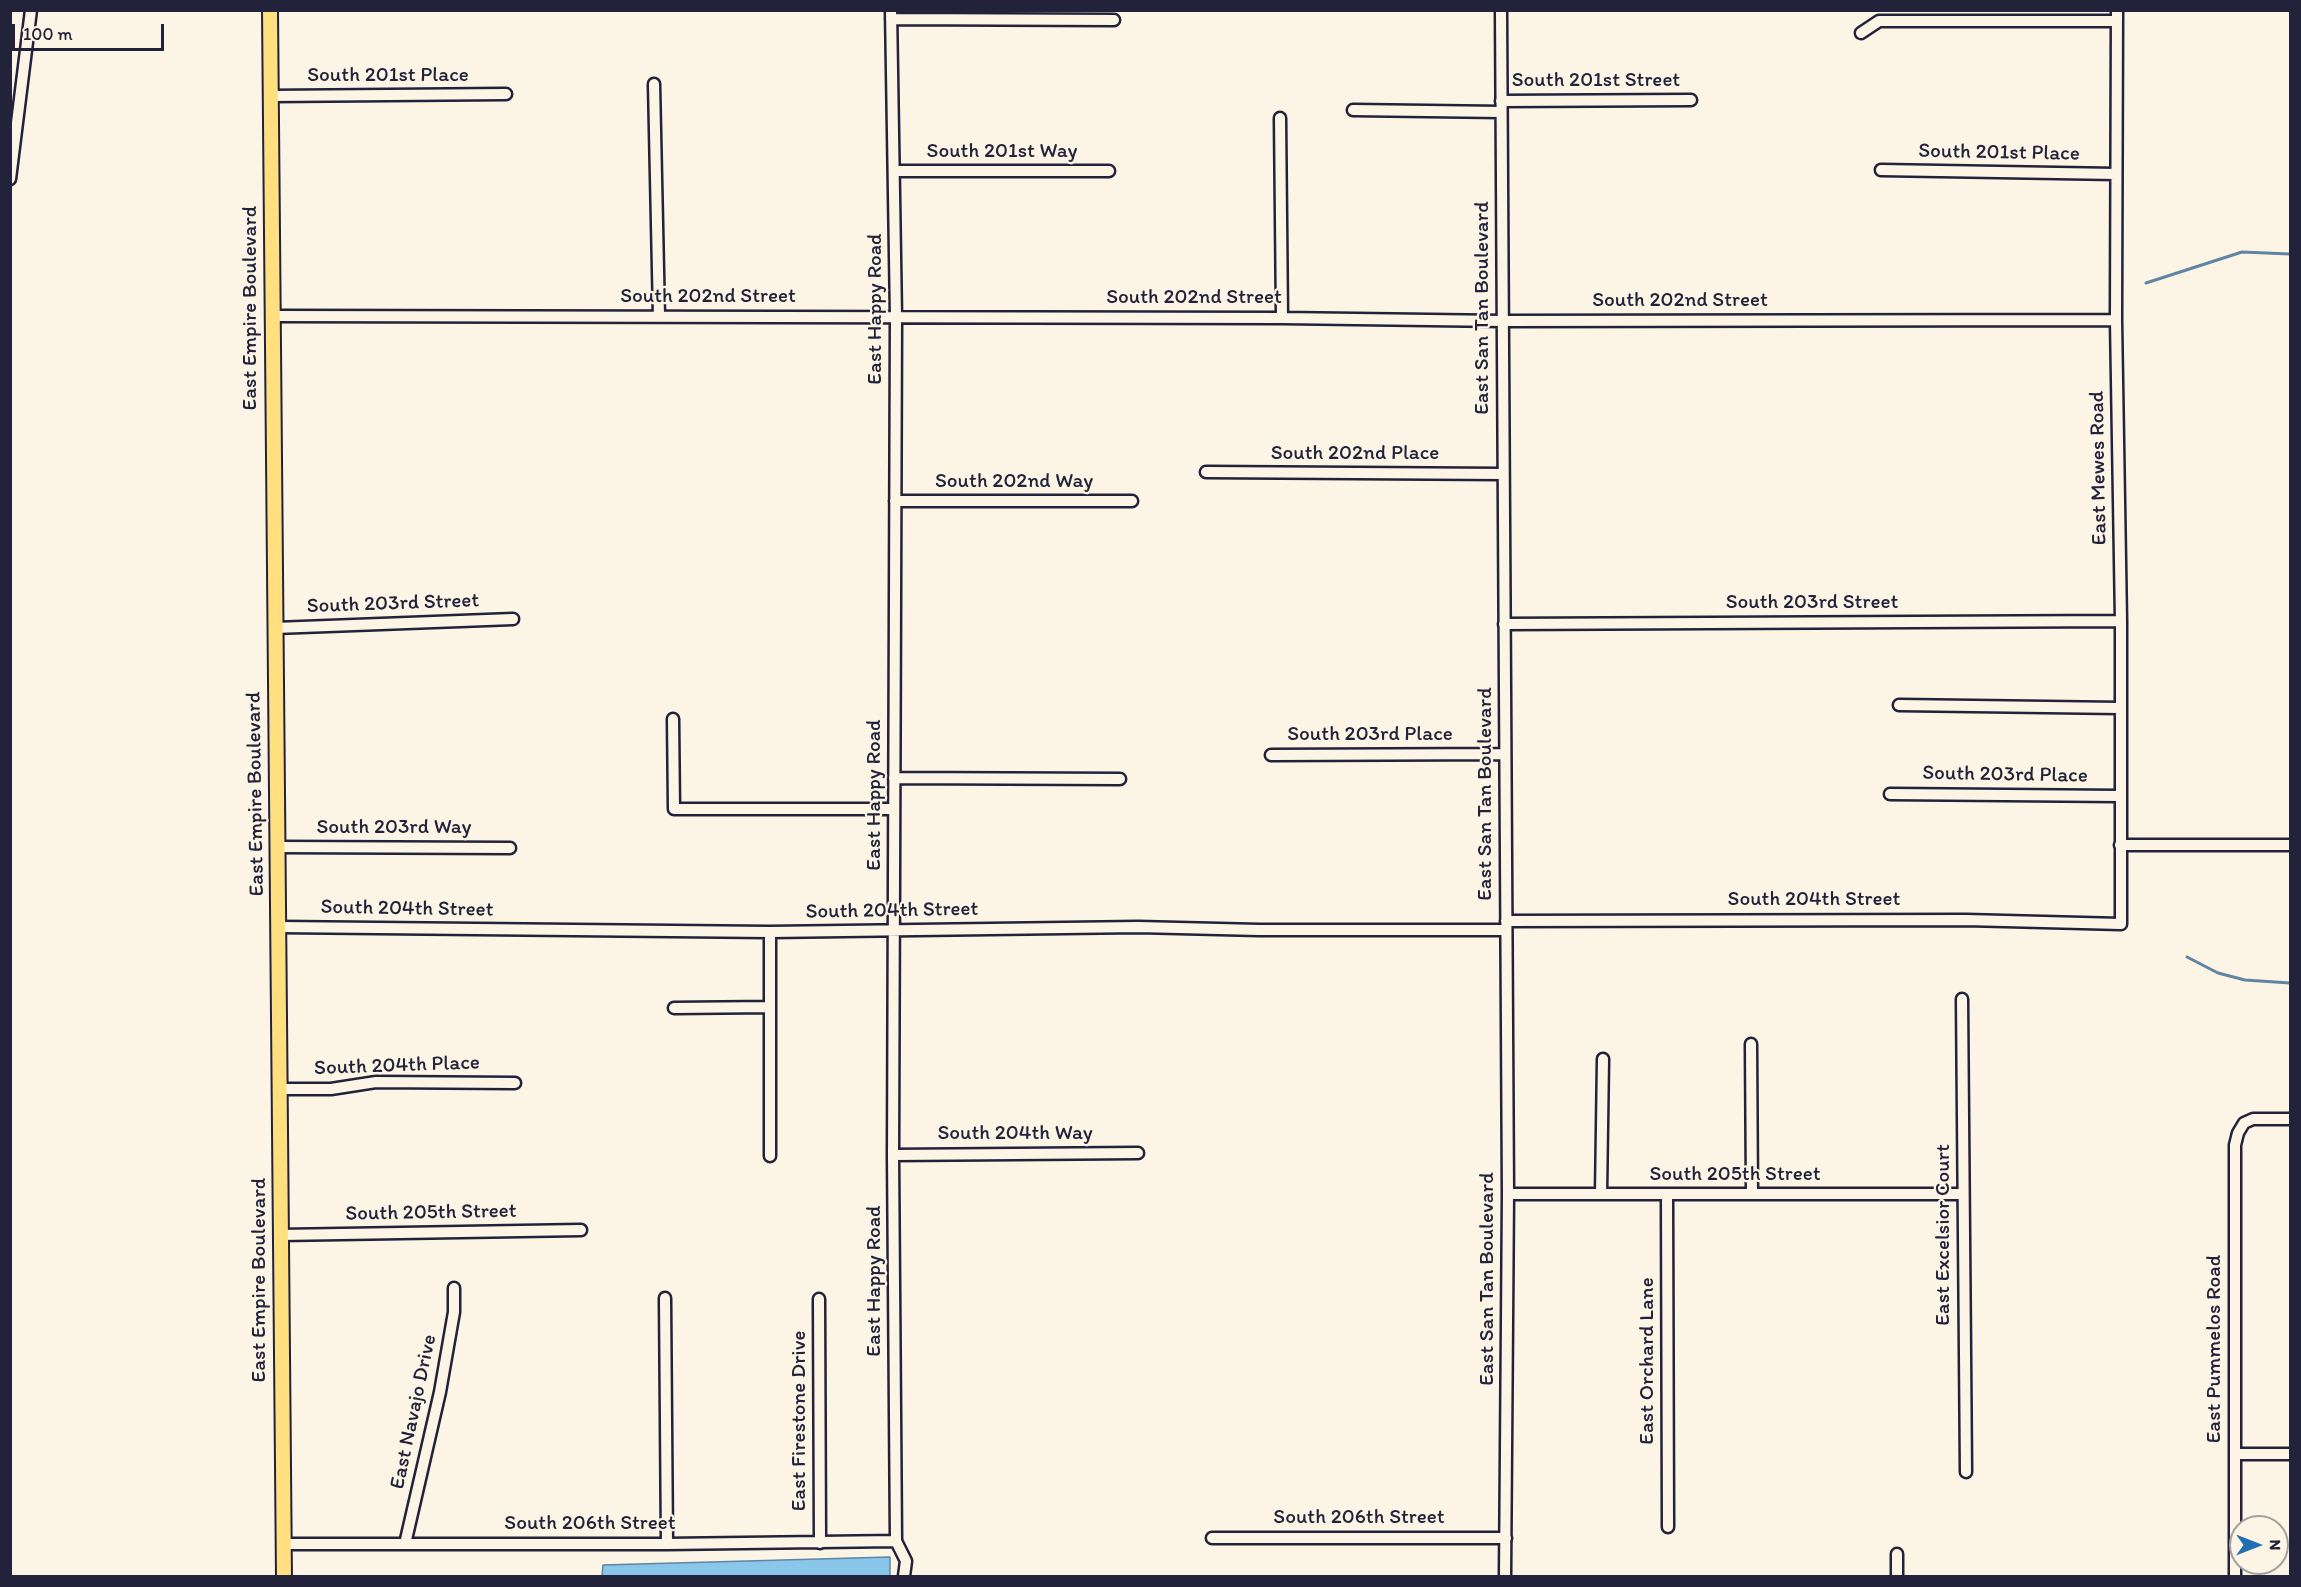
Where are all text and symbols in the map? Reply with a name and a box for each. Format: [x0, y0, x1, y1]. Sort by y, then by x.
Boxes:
scale bar [15, 12, 166, 50]
text: 100 m [23, 23, 73, 45]
street label: South 201st Place [307, 63, 469, 89]
street label: South 201st Street [1512, 68, 1680, 94]
street label: South 201st Way [927, 139, 1077, 165]
street label: South 201st Place [1918, 139, 2080, 167]
street label: East San Tan Boulevard [1470, 201, 1496, 415]
street label: East Empire Boulevard [238, 206, 264, 410]
street label: East Happy Road [863, 233, 889, 385]
street label: South 202nd Street [620, 284, 796, 310]
street label: South 202nd Street [1106, 285, 1282, 311]
street label: South 202nd Street [1592, 288, 1768, 314]
street label: East Mewes Road [2085, 391, 2113, 545]
street label: South 202nd Place [1271, 441, 1439, 467]
street label: South 202nd Way [935, 469, 1093, 495]
street label: South 203rd Street [306, 588, 480, 620]
street label: South 203rd Street [1726, 590, 1898, 616]
street label: East San Tan Boulevard [1473, 687, 1499, 901]
street label: East Empire Boulevard [242, 691, 270, 897]
street label: East Happy Road [862, 719, 888, 871]
street label: South 203rd Place [1287, 722, 1453, 748]
street label: South 203rd Place [1922, 761, 2088, 789]
street label: South 203rd Way [317, 815, 471, 841]
street label: South 204th Street [1728, 887, 1900, 913]
street label: South 204th Street [320, 895, 494, 923]
street label: South 204th Street [805, 897, 979, 925]
street label: South 204th Place [314, 1051, 480, 1081]
street label: South 204th Way [937, 1121, 1093, 1147]
street label: East Excelsior Court [1931, 1144, 1957, 1326]
street label: South 205th Street [1649, 1162, 1821, 1188]
street label: East San Tan Boulevard [1475, 1172, 1501, 1386]
street label: East Empire Boulevard [247, 1178, 273, 1382]
street label: South 205th Street [345, 1199, 517, 1227]
street label: East Happy Road [862, 1205, 888, 1357]
street label: East Pummelos Road [2202, 1255, 2228, 1443]
street label: East Orchard Lane [1635, 1277, 1661, 1445]
street label: East Firestone Drive [787, 1331, 813, 1511]
street label: East Navajo Drive [385, 1332, 443, 1492]
street label: South 206th Street [1273, 1505, 1445, 1531]
street label: South 206th Street [504, 1511, 676, 1537]
north arrow [2229, 1515, 2289, 1575]
text: N [2266, 1540, 2285, 1550]

